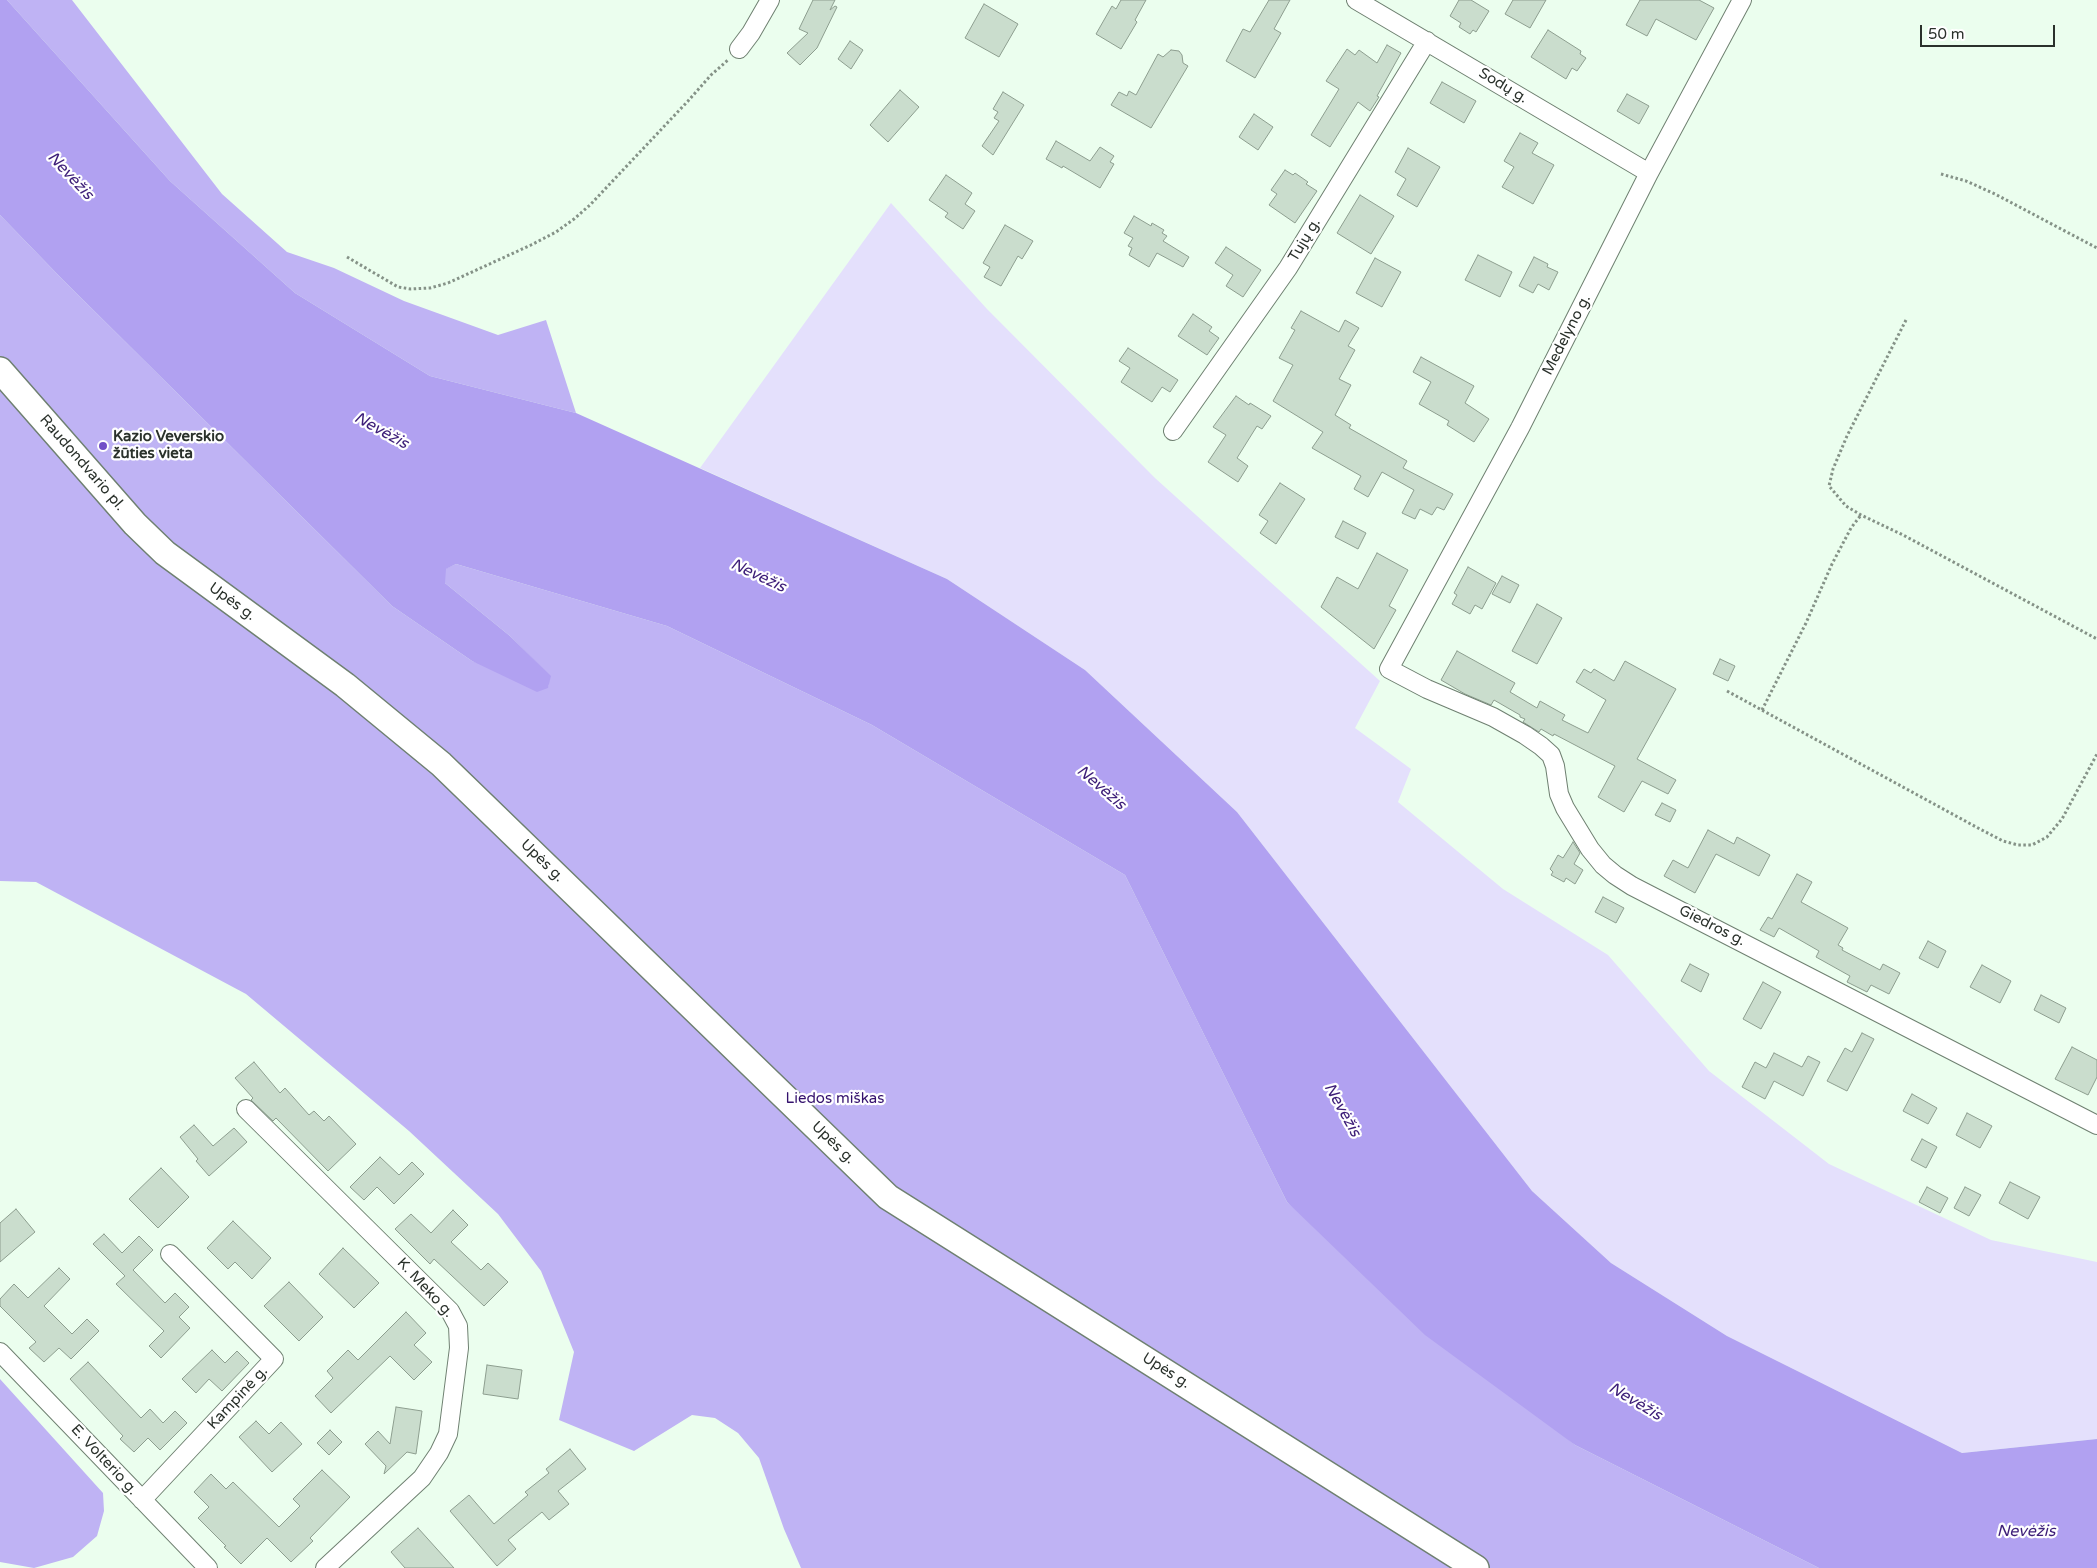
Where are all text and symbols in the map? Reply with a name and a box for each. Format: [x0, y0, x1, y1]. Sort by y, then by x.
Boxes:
scale bar [1922, 15, 2057, 47]
text: 50 m [1928, 25, 1965, 43]
street label: Sodų g. [1475, 64, 1531, 108]
water label: Nevėžis [43, 148, 97, 204]
street label: Tujų g. [1285, 215, 1325, 265]
street label: Medelyno g. [1539, 292, 1595, 378]
water label: Nevėžis [351, 408, 411, 454]
street label: Raudondvario pl. [35, 411, 129, 515]
place label: Kazio Veverskio žūties vieta [113, 428, 224, 463]
marker: Kazio Veverskio žūties vieta [97, 440, 109, 452]
water label: Nevėžis [727, 555, 789, 597]
street label: Upės g. [205, 579, 259, 625]
water label: Nevėžis [1073, 762, 1129, 814]
street label: Upės g. [516, 836, 568, 886]
street label: Giedros g. [1676, 902, 1748, 950]
water label: Nevėžis [1319, 1080, 1365, 1140]
park label: Liedos miškas [786, 1090, 884, 1108]
street label: Upės g. [807, 1118, 859, 1168]
street label: K. Meko g. [393, 1254, 457, 1322]
street label: Upės g. [1139, 1349, 1193, 1393]
street label: Kampinė g. [204, 1362, 272, 1434]
water label: Nevėžis [1605, 1379, 1665, 1425]
street label: E. Volterio g. [67, 1421, 141, 1499]
water label: Nevėžis [1997, 1522, 2055, 1542]

